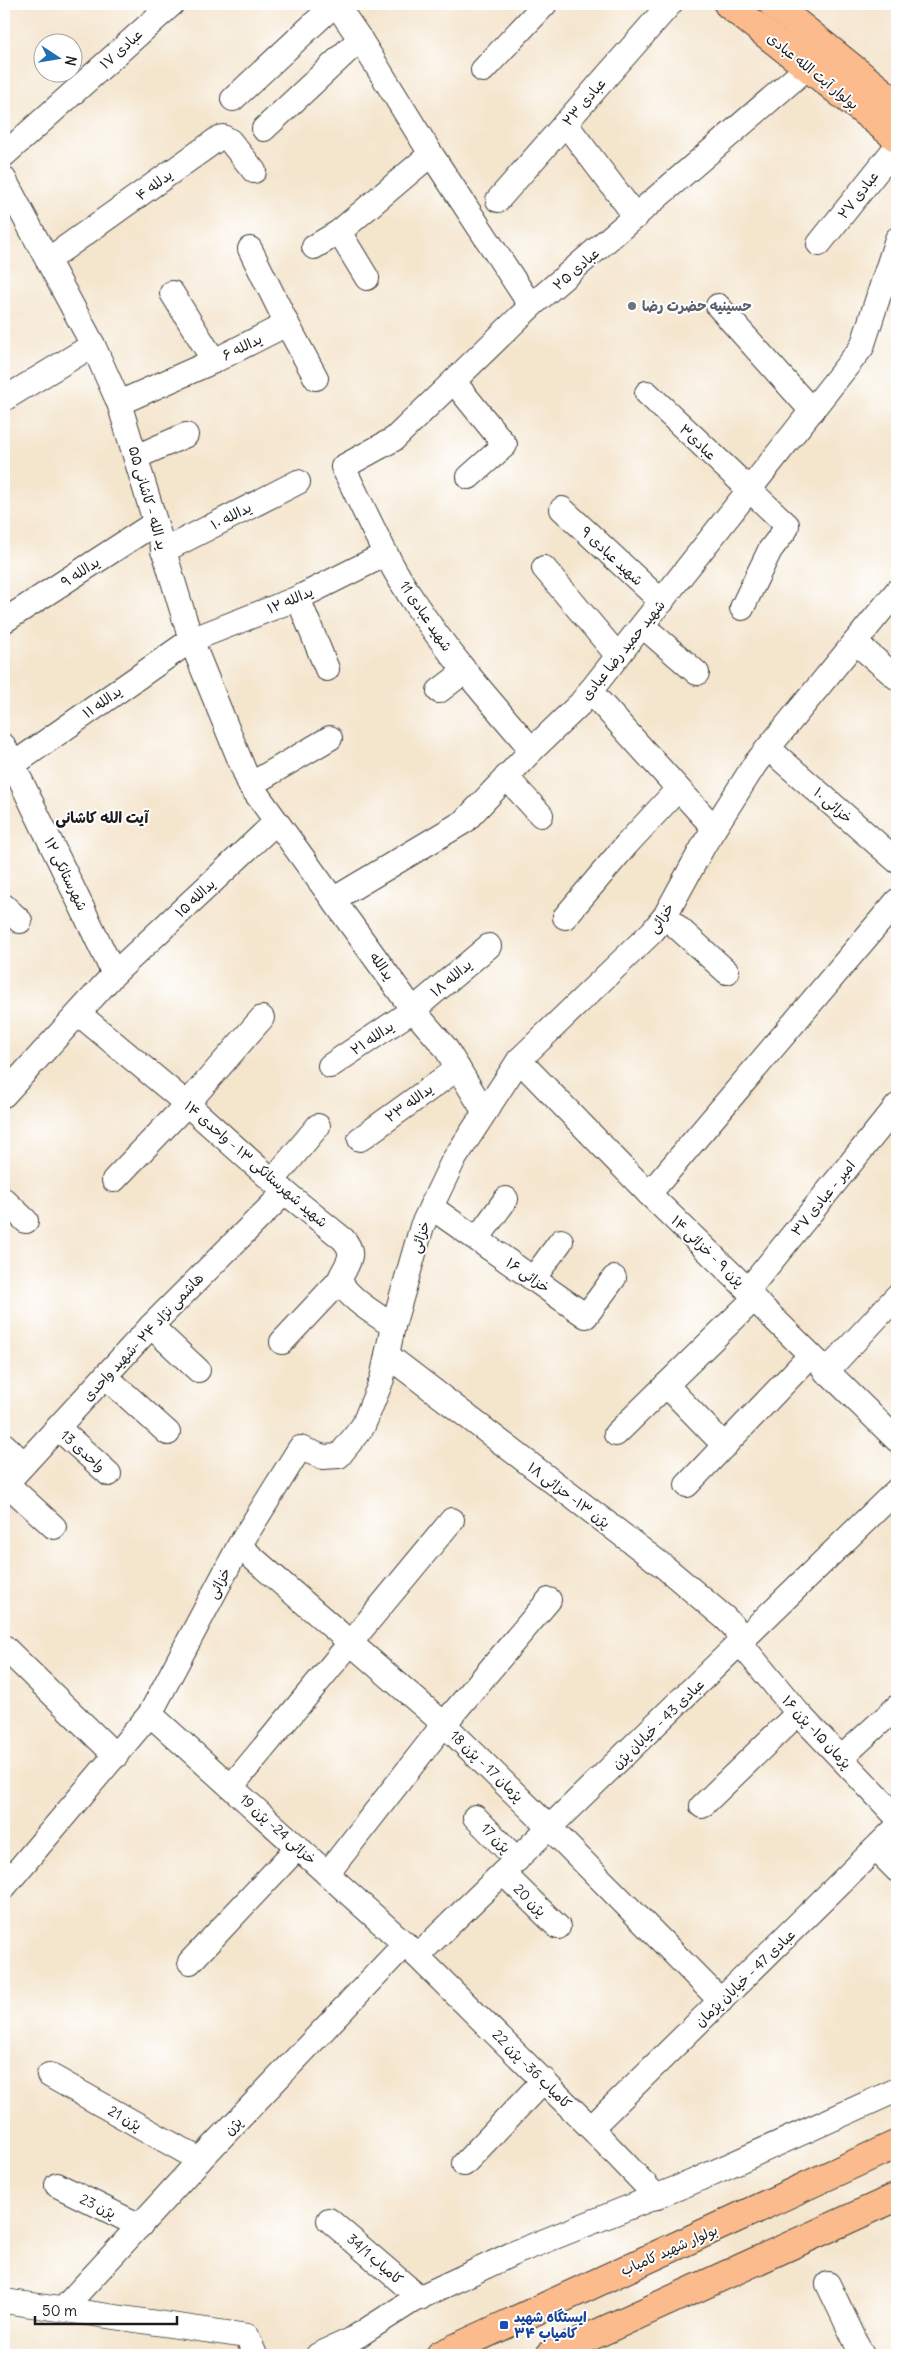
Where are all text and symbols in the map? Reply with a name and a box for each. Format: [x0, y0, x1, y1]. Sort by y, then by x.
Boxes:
street label: عبادی ۱۷ [96, 25, 146, 73]
street label: بولوار آیت الله عبادی [763, 29, 862, 114]
north arrow [32, 32, 82, 82]
text: N [61, 54, 81, 67]
street label: عبادی ۲۳ [558, 74, 610, 130]
street label: یدلله ۴ [132, 166, 176, 204]
street label: عبادی ۲۷ [834, 168, 882, 222]
street label: عبادی ۲۵ [549, 244, 603, 294]
place label: حسینیه حضرت رضا [642, 297, 752, 315]
marker: حسینیه حضرت رضا [626, 300, 638, 312]
street label: یدالله ۶ [219, 330, 265, 364]
street label: عبادی۳ [676, 420, 720, 464]
street label: ید الله - کاشانی ۵۵ [125, 444, 171, 552]
street label: یدالله ۱۰ [208, 498, 254, 534]
street label: شهید عبادی ۹ [577, 523, 647, 589]
street label: یدالله ۹ [57, 553, 103, 591]
street label: شهید عبادی 11 [396, 577, 456, 655]
street label: یدالله ۱۲ [264, 582, 316, 618]
street label: شهید حمید رضا عبادی [577, 596, 669, 704]
street label: یدالله ۱۱ [79, 682, 125, 722]
street label: خزائی ۱۰ [810, 783, 856, 827]
district label: آیت الله کاشانی [56, 808, 150, 828]
street label: شهرستانکی ۱۲ [40, 834, 92, 914]
street label: یدالله ۱۵ [171, 875, 219, 921]
street label: خزائی [644, 899, 678, 937]
street label: یدالله [366, 948, 398, 984]
street label: یدالله ۱۸ [427, 955, 475, 1001]
street label: یدالله ۲۱ [347, 1017, 397, 1059]
street label: یدالله ۲۳ [382, 1080, 436, 1126]
street label: شهید شهرستانکی ۱۳ - واحدی ۱۴ [181, 1097, 331, 1231]
street label: امیر - عبادی ۳۷ [787, 1157, 859, 1239]
street label: پژن ۹ - خزائی ۱۴ [667, 1211, 749, 1291]
street label: خزائی [406, 1219, 434, 1255]
street label: خزائی ۱۶ [503, 1253, 553, 1297]
street label: هاشمی نژاد ۲۴ -شهید واحدی [79, 1269, 207, 1405]
street label: واحدی 13 [57, 1426, 109, 1476]
street label: پژن ۱۳- حزائی ۱۸ [523, 1458, 614, 1533]
street label: خزائی [203, 1564, 235, 1602]
street label: عبادی 43 - خیابان پژن [608, 1675, 709, 1774]
street label: پژمان ۱۵- پژن ۱۶ [778, 1691, 856, 1773]
street label: پژمان 17 - پژن 18 [446, 1727, 527, 1806]
street label: خزائی 24- پژن 19 [235, 1790, 320, 1869]
street label: پژن 17 [477, 1819, 515, 1857]
street label: پژن 20 [509, 1880, 550, 1921]
street label: عبادی 47 - خیابان پژمان [691, 1925, 800, 2031]
street label: کامیاب 36- پژن 22 [488, 2026, 575, 2113]
street label: پژن 21 [105, 2102, 145, 2135]
street label: پژن [220, 2113, 247, 2140]
street label: پژن 23 [77, 2190, 119, 2223]
street label: بولوار شهید کامیاب [618, 2221, 721, 2280]
street label: کامیاب 34/1 [343, 2230, 407, 2288]
scale bar [35, 2294, 178, 2326]
text: 50 m [42, 2301, 77, 2320]
place label: ایستگاه شهید کامیاب ۳۴ [514, 2308, 587, 2342]
marker: ایستگاه شهید کامیاب ۳۴ [498, 2319, 510, 2331]

